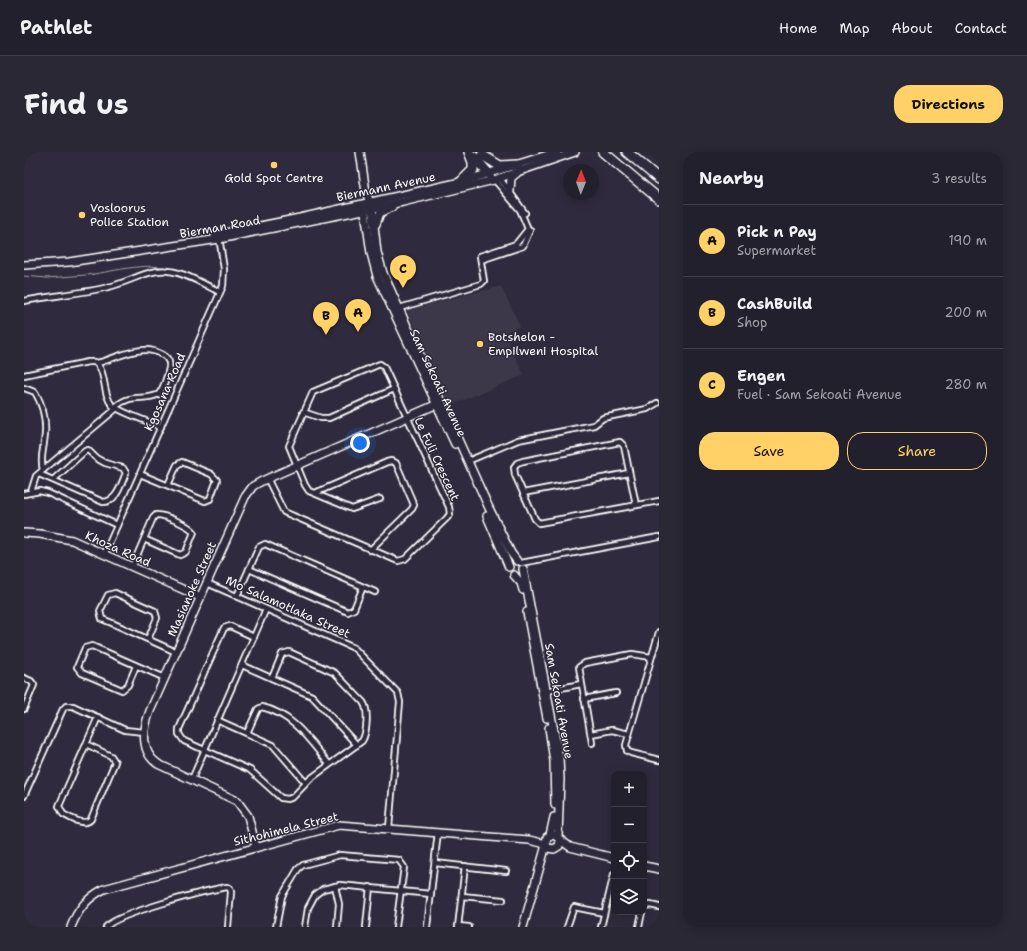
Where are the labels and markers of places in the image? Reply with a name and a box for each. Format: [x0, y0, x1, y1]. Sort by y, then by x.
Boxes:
marker: Gold Spot Centre [269, 160, 279, 170]
place label: Gold Spot Centre [224, 170, 324, 186]
place label: Vosloorus Police Station [90, 200, 169, 230]
marker: Vosloorus Police Station [77, 210, 87, 220]
pin: C [390, 255, 416, 288]
pin: A [345, 299, 371, 332]
pin: B [313, 302, 339, 335]
place label: Botshelon - Empilweni Hospital [488, 329, 598, 359]
marker: Botshelon - Empilweni Hospital [475, 339, 485, 349]

